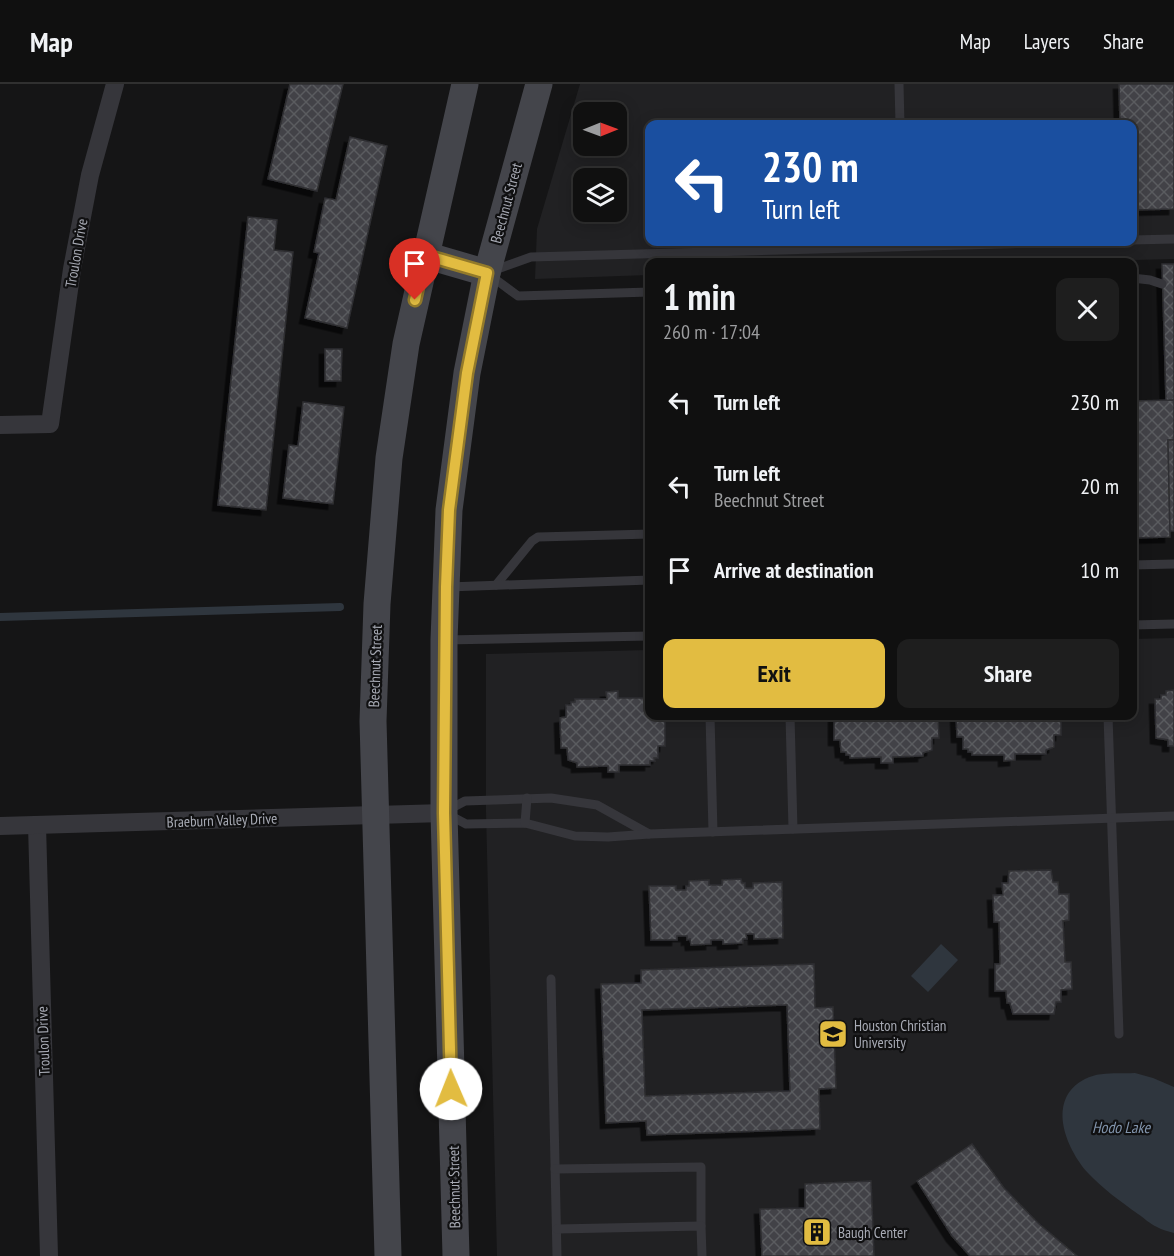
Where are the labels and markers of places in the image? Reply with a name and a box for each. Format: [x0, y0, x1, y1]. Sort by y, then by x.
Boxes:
pin [389, 238, 440, 300]
place label: Houston Christian University [854, 1016, 946, 1052]
school or university icon: Houston Christian University [817, 1018, 849, 1050]
building icon: Baugh Center [801, 1216, 833, 1248]
place label: Baugh Center [838, 1223, 908, 1242]

